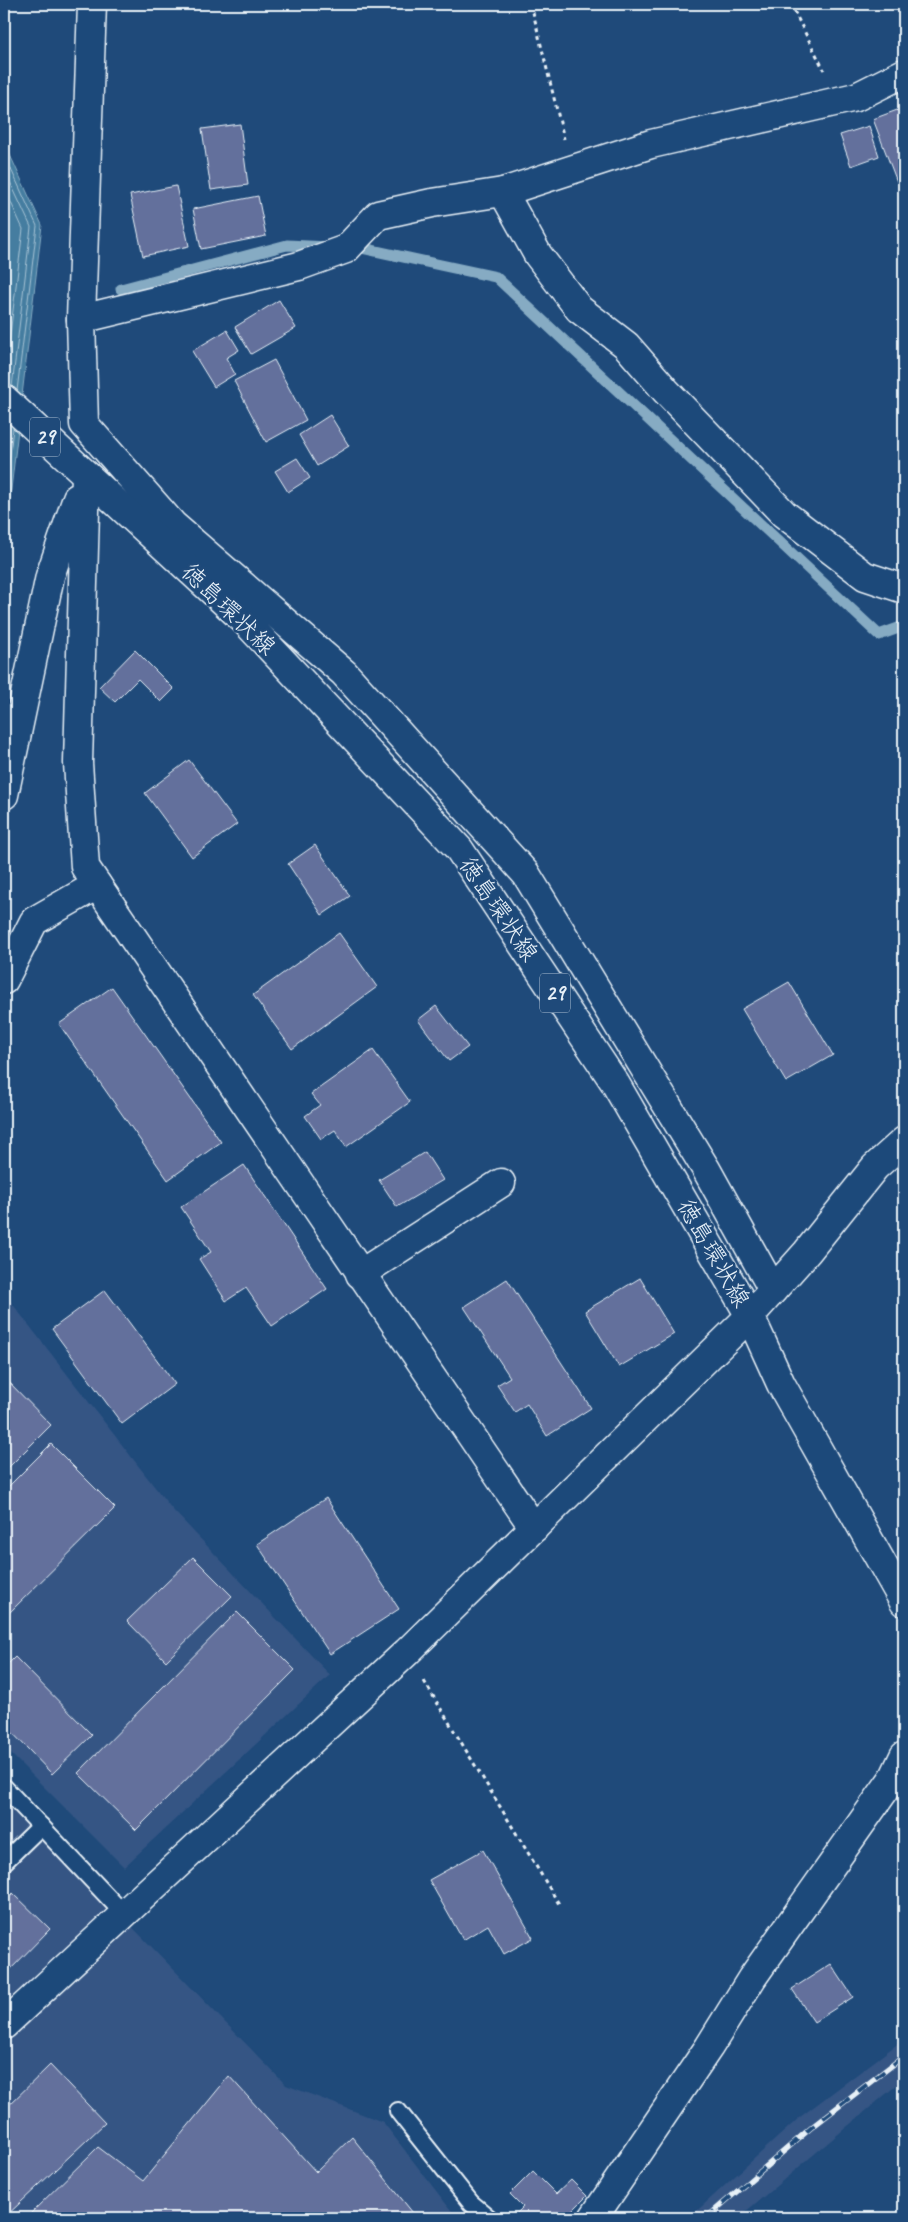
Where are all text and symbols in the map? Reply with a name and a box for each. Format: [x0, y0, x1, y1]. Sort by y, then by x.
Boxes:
road number: 29 [30, 418, 60, 457]
street label: 徳島環状線 [175, 557, 283, 661]
street label: 徳島環状線 [453, 851, 545, 967]
road number: 29 [540, 974, 570, 1012]
street label: 徳島環状線 [671, 1194, 757, 1312]

